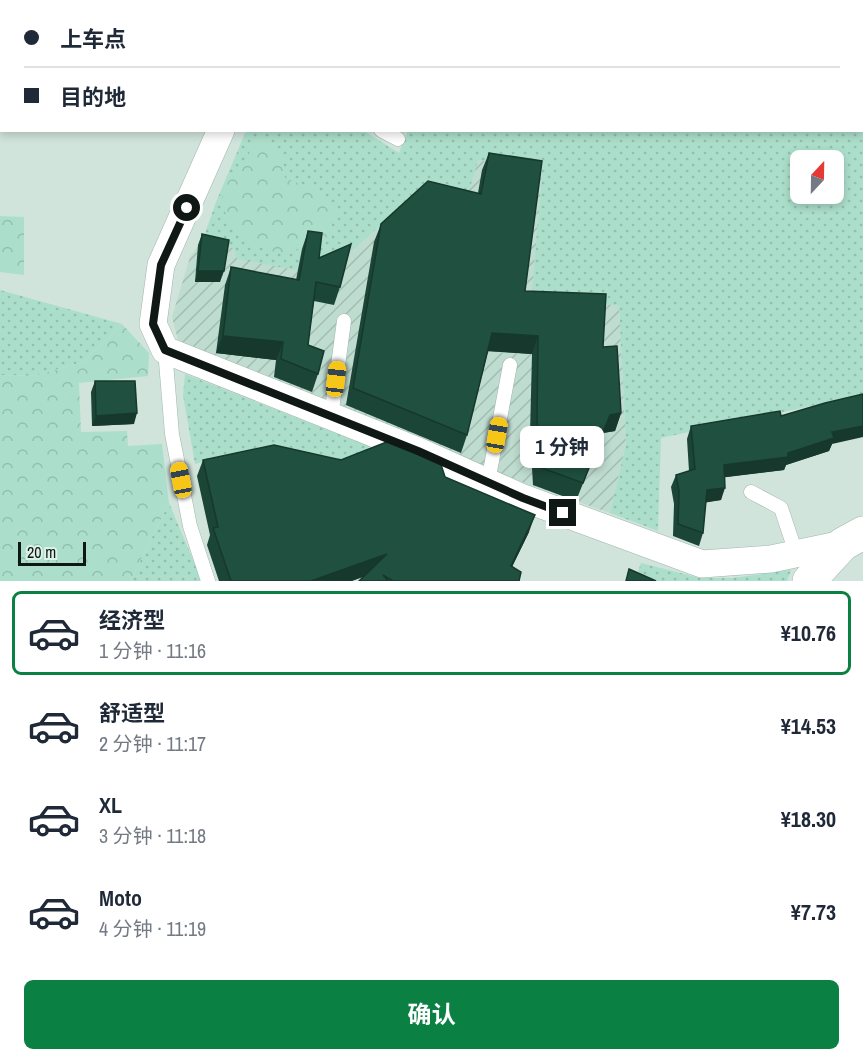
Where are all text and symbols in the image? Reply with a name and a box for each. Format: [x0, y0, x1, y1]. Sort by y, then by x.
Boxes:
text: 上车点 [60, 24, 126, 54]
text: 目的地 [60, 82, 126, 112]
north arrow [790, 150, 844, 204]
map controls [790, 150, 844, 204]
route start [173, 194, 200, 221]
car [325, 360, 347, 398]
car [485, 416, 509, 454]
callout: 1 分钟 [521, 426, 605, 468]
text: 1 分钟 [535, 433, 589, 460]
car [169, 461, 193, 499]
route end [549, 499, 576, 526]
scale bar [18, 539, 86, 566]
text: 20 m [27, 541, 56, 563]
text: 经济型 [99, 605, 165, 635]
icon: car [27, 606, 81, 660]
text: ¥10.76 [781, 618, 836, 648]
text: 1 分钟 · 11:16 [99, 637, 206, 664]
text: 舒适型 [99, 698, 165, 728]
icon: car [27, 699, 81, 753]
text: ¥14.53 [781, 711, 836, 741]
text: 2 分钟 · 11:17 [99, 730, 206, 757]
text: XL [99, 790, 122, 820]
icon: car [27, 792, 81, 846]
text: ¥18.30 [781, 804, 836, 834]
text: 3 分钟 · 11:18 [99, 822, 206, 849]
text: Moto [99, 883, 142, 913]
icon: car [27, 885, 81, 939]
text: ¥7.73 [791, 897, 836, 927]
text: 4 分钟 · 11:19 [99, 915, 206, 942]
button: 确认 [24, 980, 839, 1049]

